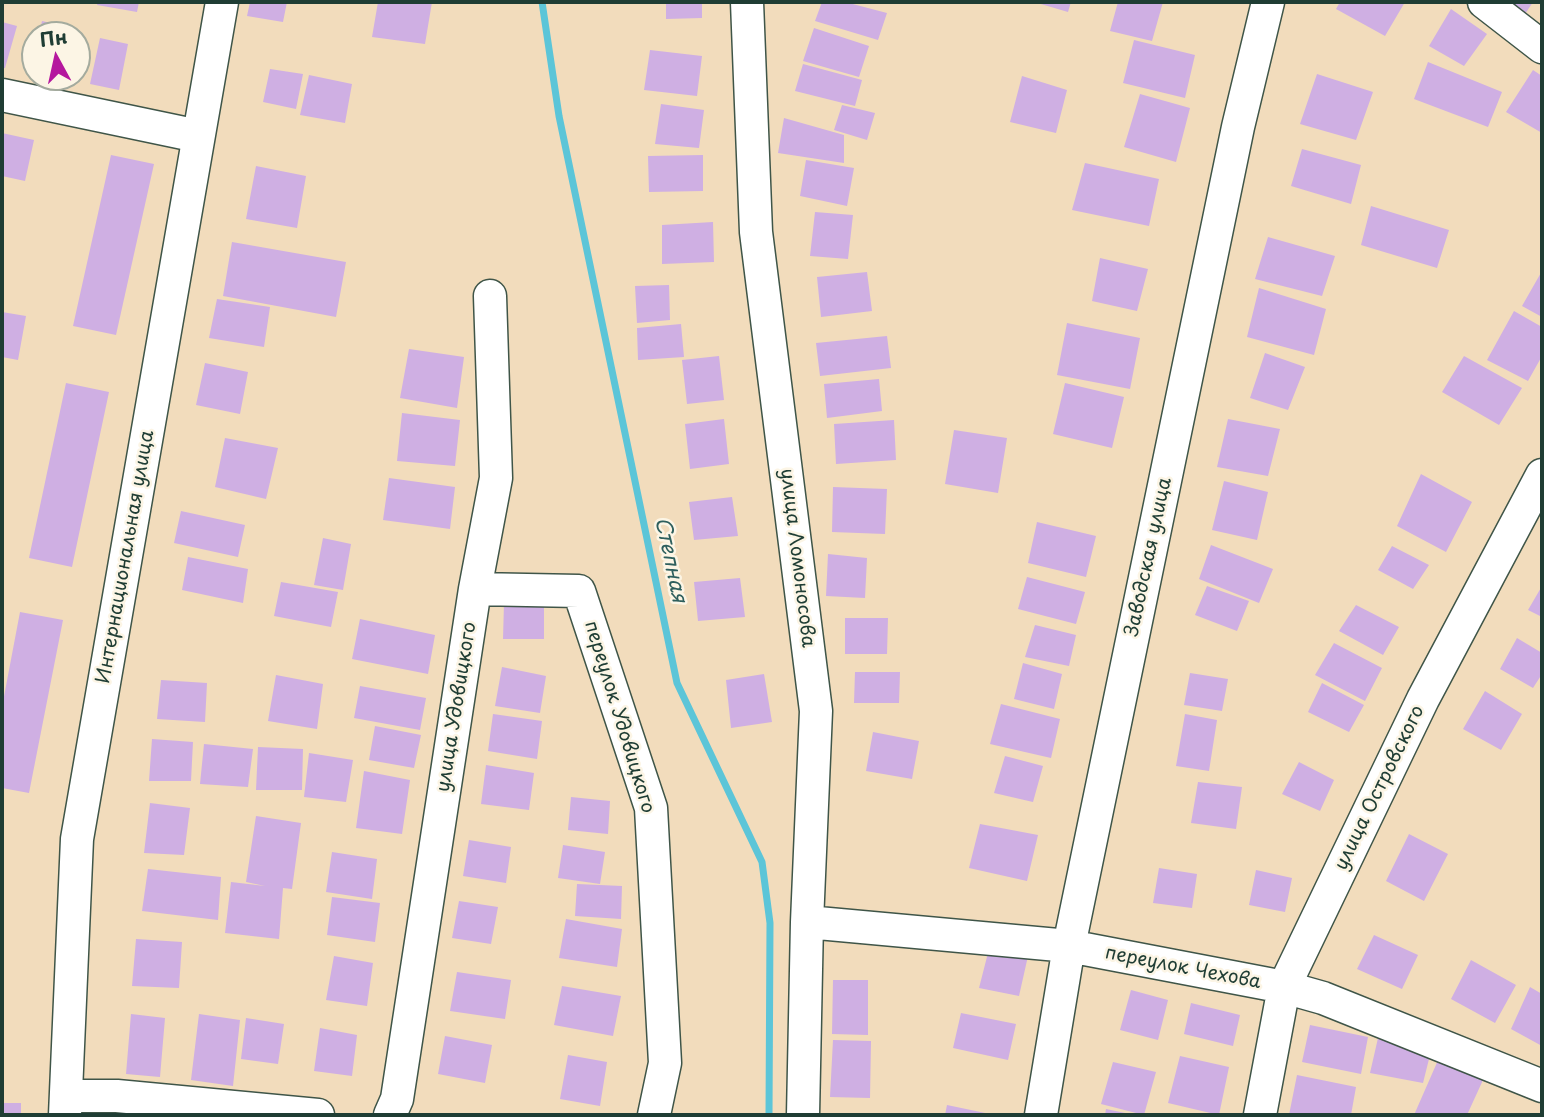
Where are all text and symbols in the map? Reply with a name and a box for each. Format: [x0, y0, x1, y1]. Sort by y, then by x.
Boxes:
north arrow [21, 21, 91, 91]
text: Пн [38, 21, 69, 53]
street label: Интернациональная улица [92, 429, 160, 685]
street label: улица Ломоносова [775, 467, 819, 649]
street label: Заводская улица [1121, 476, 1177, 638]
water label: Степная [649, 515, 691, 605]
street label: переулок Удовицкого [579, 618, 659, 816]
street label: улица Удовицкого [432, 620, 482, 794]
street label: улица Островского [1330, 702, 1430, 874]
street label: переулок Чехова [1103, 942, 1263, 994]

